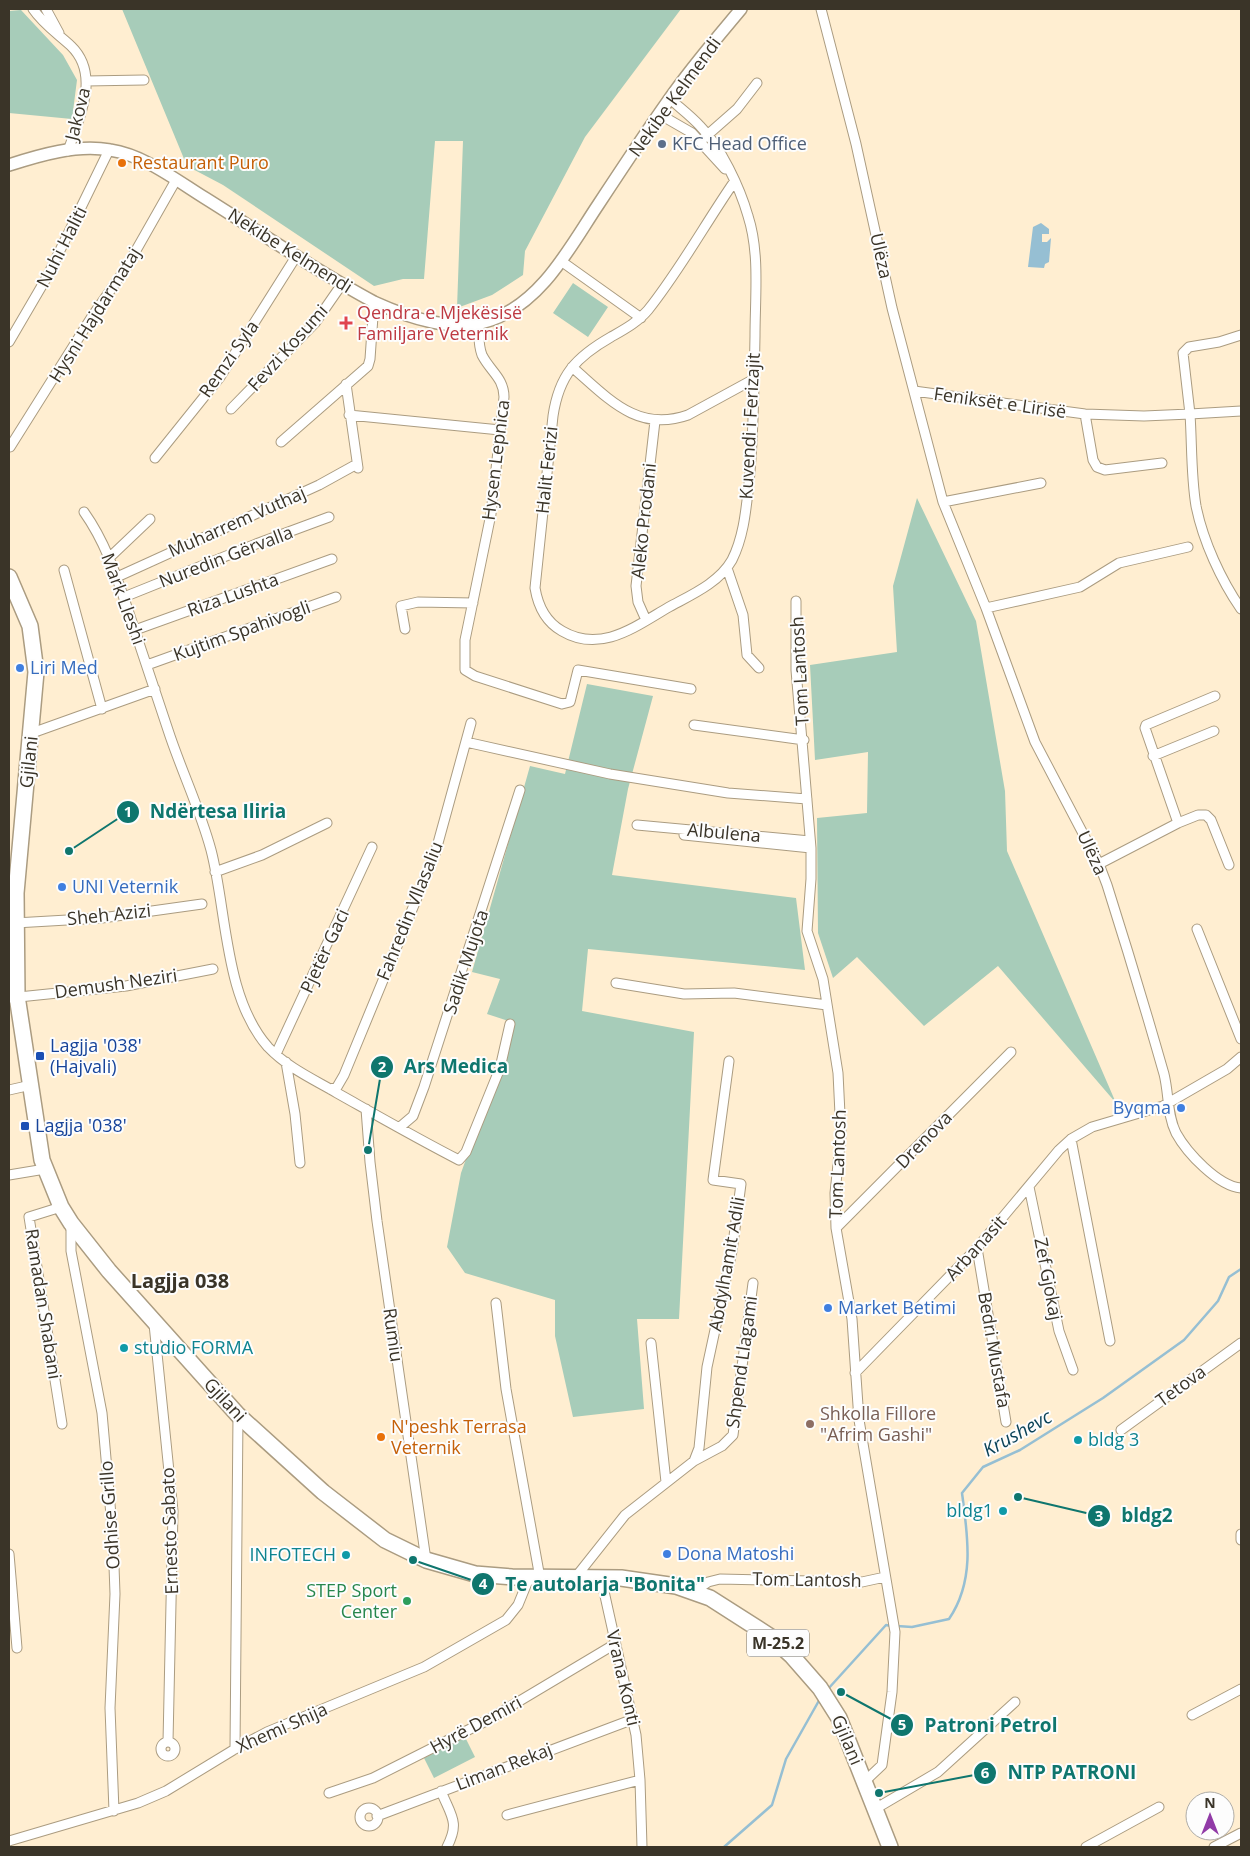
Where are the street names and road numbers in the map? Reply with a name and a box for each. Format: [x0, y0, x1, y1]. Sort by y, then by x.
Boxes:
street label: Nekibe Kelmendi [623, 32, 726, 161]
street label: Jakova [58, 85, 95, 145]
street label: Nuhi Haliti [30, 202, 92, 291]
street label: Nekibe Kelmendi [224, 202, 357, 298]
street label: Ulëza [865, 231, 899, 281]
street label: Hysni Hajdarmataj [43, 242, 145, 387]
street label: Fevzi Kosumi [242, 299, 333, 396]
street label: Remzi Syla [193, 315, 264, 402]
street label: Kuvendi i Ferizajit [733, 352, 765, 500]
street label: Feniksët e Lirisë [932, 381, 1068, 423]
street label: Hysen Lepnica [476, 398, 514, 522]
street label: Halit Ferizi [529, 425, 563, 515]
street label: Aleko Prodani [625, 462, 661, 580]
street label: Muharrem Vuthaj [164, 480, 309, 562]
street label: Nuredin Gërvalla [155, 519, 296, 593]
street label: Mark Lleshi [96, 549, 152, 648]
street label: Riza Lushta [184, 566, 282, 622]
street label: Kujtim Spahivogli [170, 594, 313, 666]
street label: Tom Lantosh [784, 616, 814, 726]
street label: Gjilani [13, 735, 43, 789]
street label: Albulena [686, 817, 762, 847]
street label: Ulëza [1072, 827, 1114, 879]
street label: Fahredin Vllasaliu [370, 838, 448, 984]
street label: Sheh Azizi [66, 898, 152, 930]
street label: Pjetër Gaci [294, 905, 354, 997]
street label: Sadik Mujota [437, 906, 493, 1017]
street label: Demush Neziri [53, 963, 179, 1004]
street label: Drenova [890, 1105, 957, 1173]
street label: Tom Lantosh [823, 1109, 851, 1219]
street label: Abdylhamit Adili [702, 1195, 750, 1333]
street label: Arbanasit [939, 1209, 1011, 1285]
street label: Ramadan Shabani [20, 1227, 68, 1381]
street label: Zef Gjokaj [1029, 1235, 1069, 1322]
street label: Bedri Mustafa [973, 1290, 1017, 1410]
street label: Shpend Llagami [720, 1294, 762, 1430]
street label: Rumiu [378, 1306, 410, 1363]
street label: Tetova [1151, 1359, 1210, 1411]
street label: Gjilani [199, 1372, 252, 1427]
street label: Odhise Grillo [93, 1460, 125, 1570]
street label: Ernesto Sabato [155, 1467, 183, 1595]
street label: Tom Lantosh [752, 1566, 862, 1592]
street label: Vrana Konti [601, 1627, 647, 1728]
road number: M-25.2 [747, 1630, 809, 1656]
street label: Hyrë Demiri [425, 1690, 526, 1758]
street label: Xhemi Shija [232, 1696, 331, 1758]
street label: Gjilani [827, 1711, 869, 1768]
street label: Liman Rekaj [452, 1737, 555, 1795]

